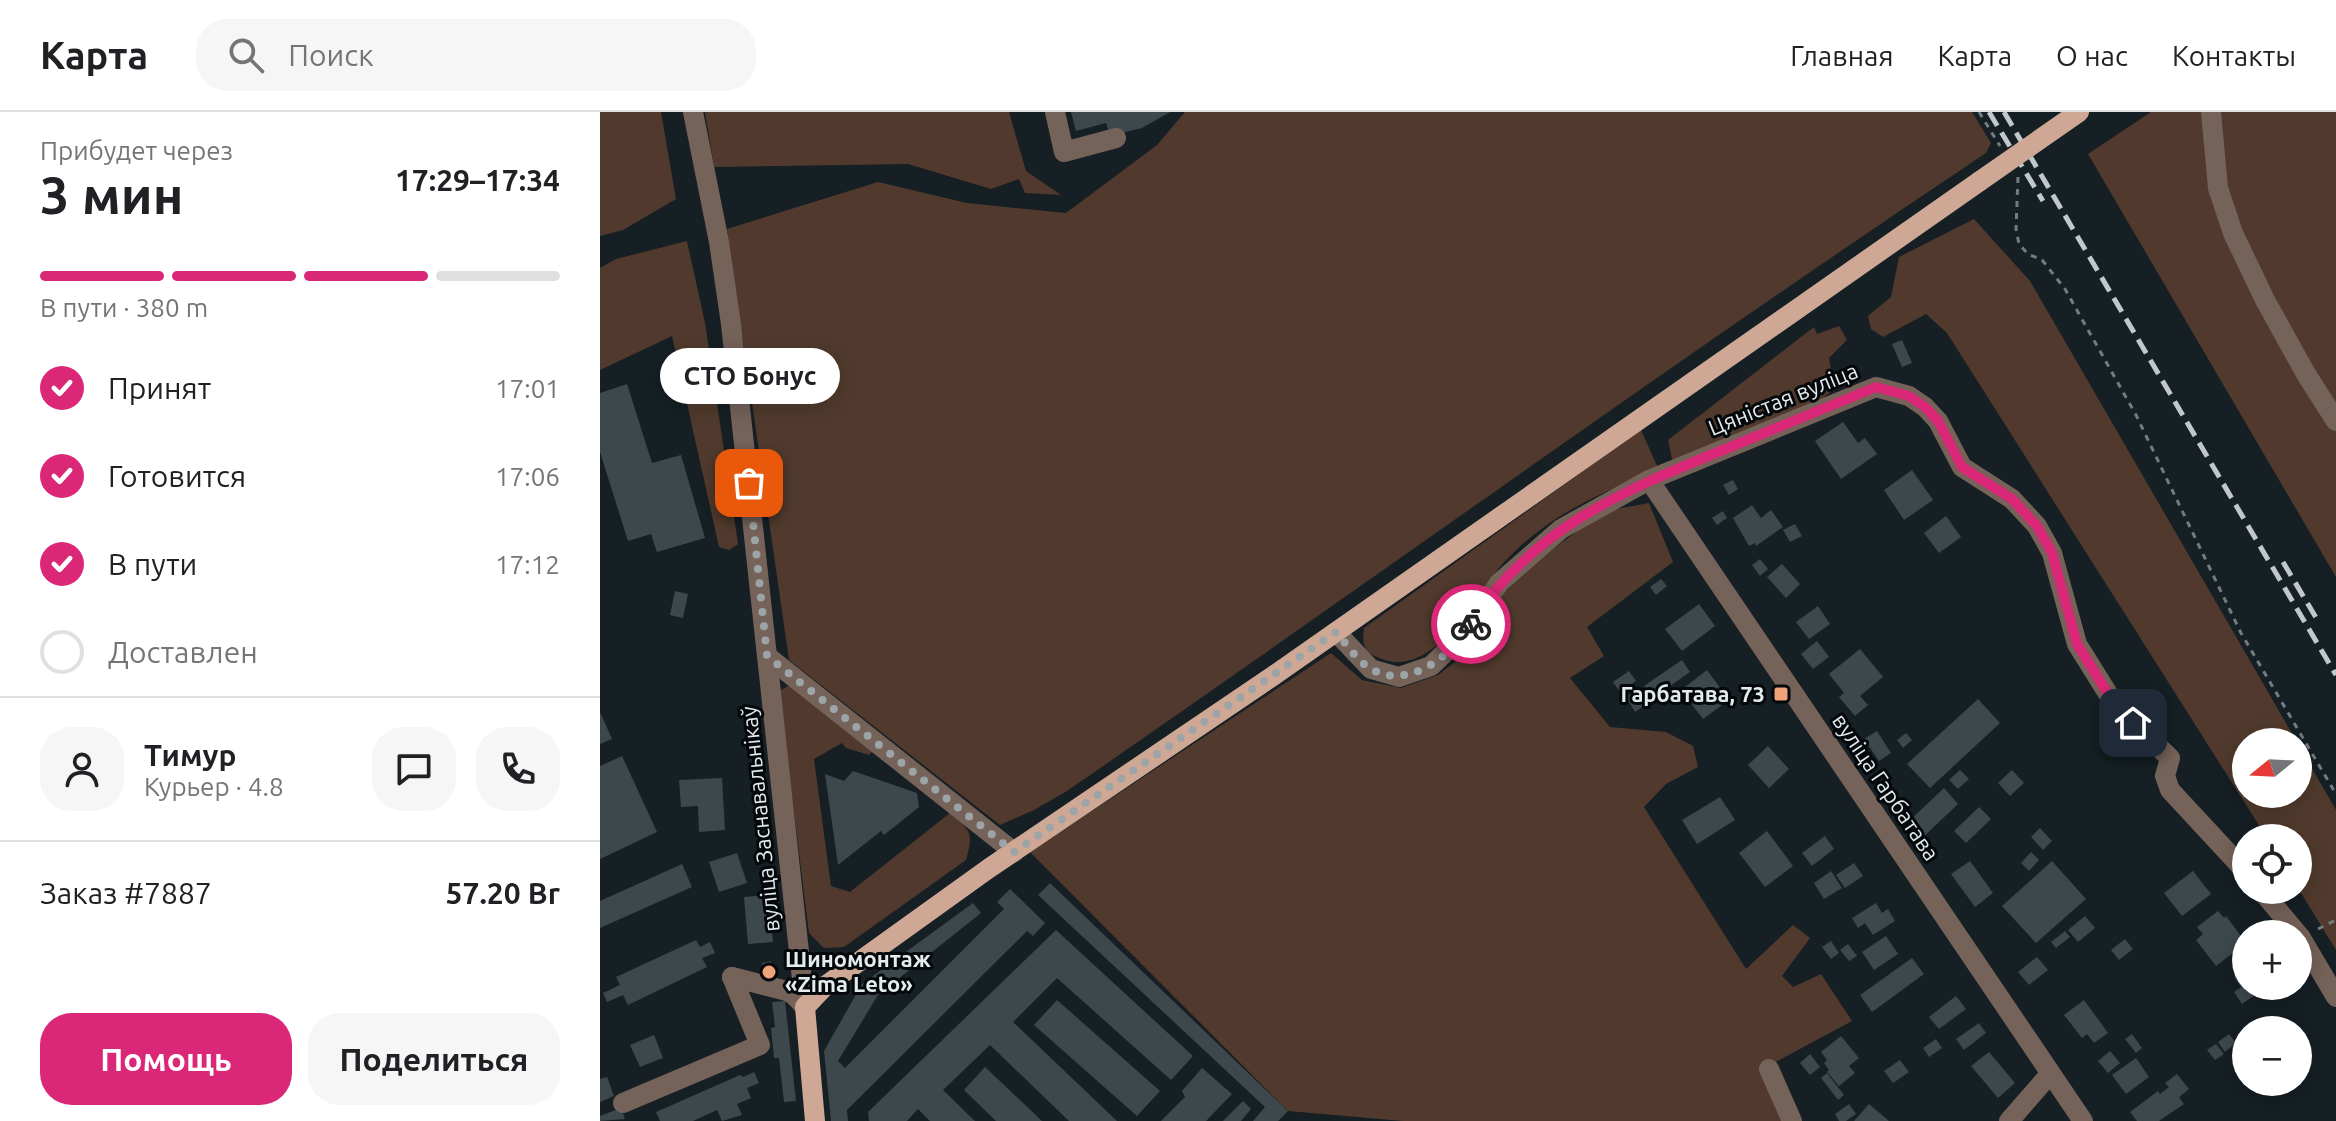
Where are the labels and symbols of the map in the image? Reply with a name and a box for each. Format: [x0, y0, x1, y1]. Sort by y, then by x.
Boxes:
callout: СТО Бонус [659, 347, 839, 403]
street label: Цяністая вуліца [1704, 357, 1861, 440]
pin [715, 449, 783, 517]
courier [1431, 584, 1511, 664]
place label: Гарбатава, 73 [1621, 681, 1765, 706]
marker: Гарбатава, 73 [1772, 685, 1790, 703]
pin [2099, 689, 2167, 757]
street label: вуліца Заснавальнікаў [735, 705, 784, 933]
street label: вуліца Гарбатава [1828, 709, 1945, 865]
north arrow [2232, 728, 2312, 808]
place label: Шиномонтаж «Zima Leto» [785, 946, 931, 996]
marker: Шиномонтаж «Zima Leto» [760, 963, 778, 981]

